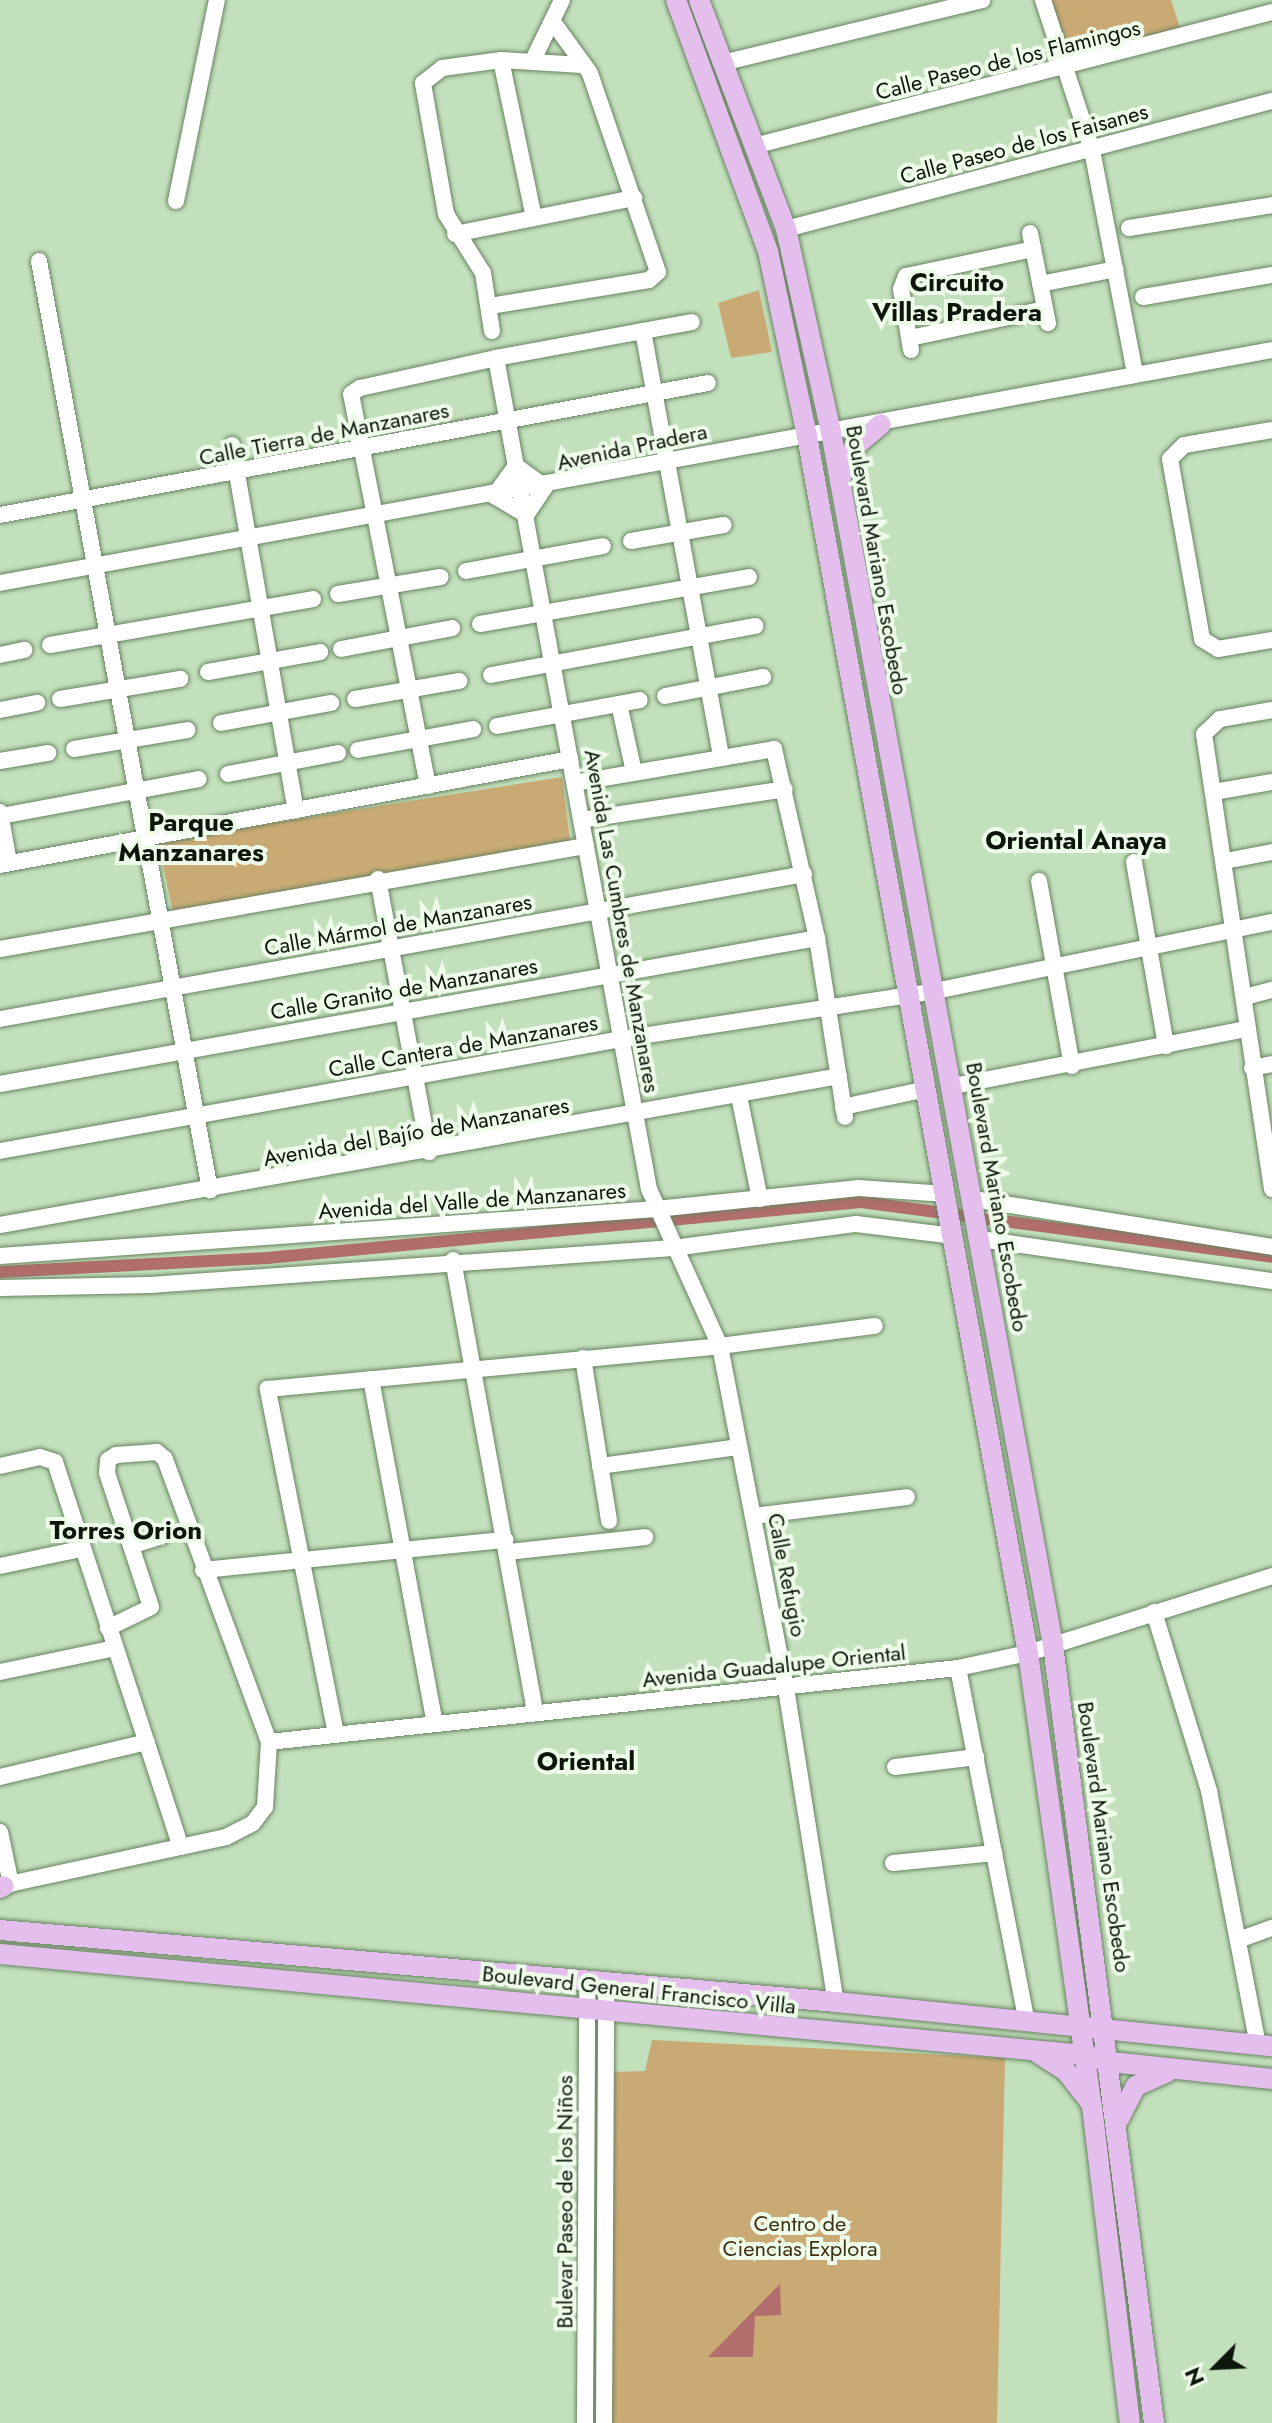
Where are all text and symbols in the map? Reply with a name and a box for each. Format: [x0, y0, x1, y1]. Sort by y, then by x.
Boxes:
street label: Calle Paseo de los Flamingos [873, 14, 1143, 106]
street label: Calle Paseo de los Faisanes [897, 98, 1151, 190]
district label: Circuito Villas Pradera [872, 267, 1042, 328]
street label: Calle Tierra de Manzanares [197, 397, 451, 471]
street label: Avenida Pradera [555, 418, 709, 476]
street label: Boulevard Mariano Escobedo [840, 423, 914, 697]
street label: Avenida Las Cumbres de Manzanares [579, 747, 665, 1095]
district label: Parque Manzanares [118, 807, 264, 868]
district label: Oriental Anaya [985, 825, 1167, 857]
street label: Calle Mármol de Manzanares [262, 888, 534, 962]
street label: Calle Granito de Manzanares [268, 952, 540, 1026]
street label: Calle Cantera de Manzanares [326, 1009, 600, 1083]
street label: Boulevard Mariano Escobedo [960, 1060, 1034, 1334]
street label: Avenida del Bajío de Manzanares [261, 1092, 571, 1172]
street label: Avenida del Valle de Manzanares [317, 1177, 627, 1225]
street label: Calle Refugio [762, 1511, 812, 1639]
district label: Torres Orion [50, 1515, 202, 1547]
street label: Avenida Guadalupe Oriental [641, 1639, 907, 1693]
street label: Boulevard Mariano Escobedo [1072, 1700, 1136, 1974]
district label: Oriental [537, 1746, 635, 1778]
street label: Boulevard General Francisco Villa [481, 1960, 797, 2020]
street label: Bulevar Paseo de los Niños [552, 2075, 578, 2329]
park label: Centro de Ciencias Explora [722, 2210, 878, 2262]
north arrow [1176, 2327, 1256, 2407]
text: N [1176, 2362, 1212, 2391]

